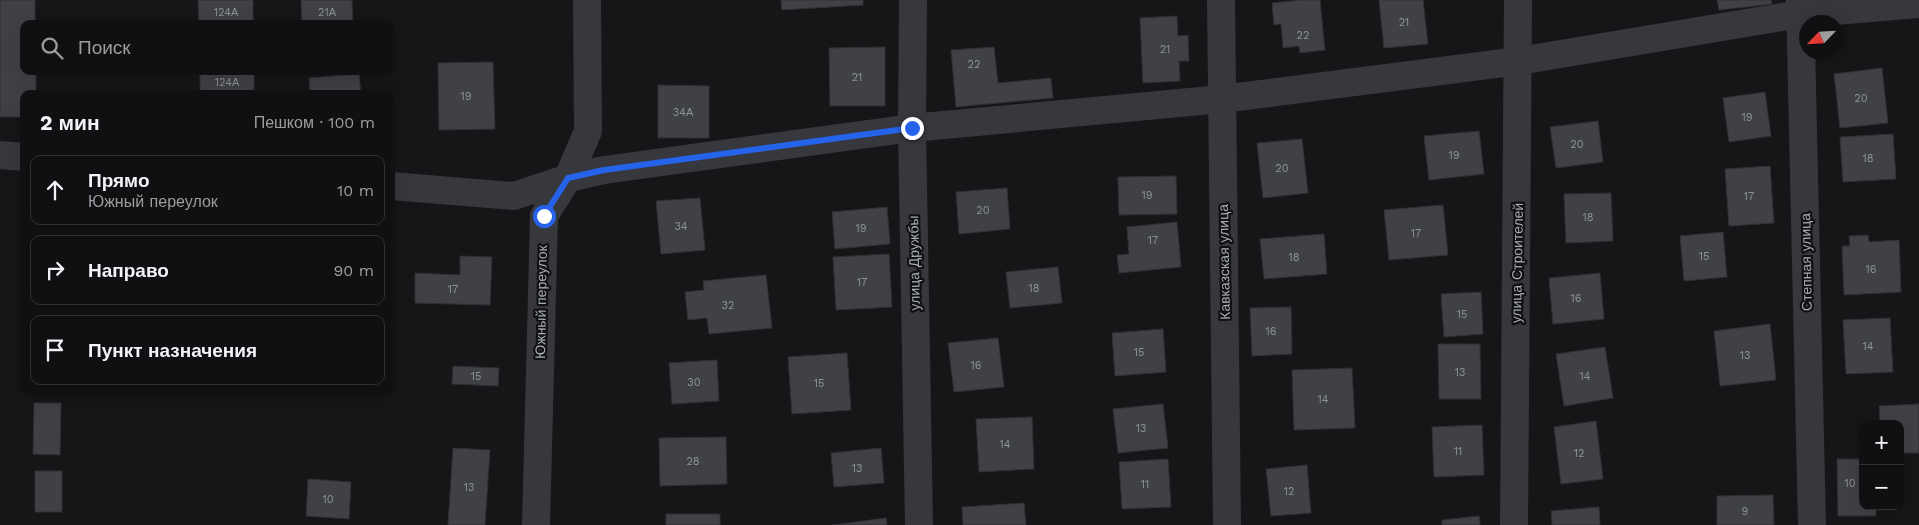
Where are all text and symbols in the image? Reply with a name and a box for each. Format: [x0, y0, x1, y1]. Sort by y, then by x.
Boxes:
house number: 124А [214, 6, 239, 19]
house number: 21А [318, 6, 337, 19]
north arrow [1799, 15, 1844, 60]
house number: 21 [1399, 16, 1409, 29]
search box [20, 20, 395, 75]
house number: 22 [1297, 29, 1309, 42]
icon: search [38, 34, 66, 62]
text: Поиск [78, 36, 131, 59]
house number: 21 [1160, 43, 1170, 56]
house number: 22 [968, 58, 980, 71]
house number: 21 [852, 71, 862, 84]
house number: 124А [215, 76, 240, 89]
house number: 19 [460, 90, 472, 103]
house number: 20 [1854, 92, 1868, 105]
house number: 34А [673, 106, 694, 119]
text: 2 мин [40, 110, 100, 135]
house number: 19 [1741, 111, 1753, 124]
text: Пешком · 100 m [254, 113, 375, 132]
route end [901, 117, 924, 140]
house number: 20 [1570, 138, 1584, 151]
house number: 19 [1448, 149, 1460, 162]
house number: 18 [1862, 152, 1874, 165]
house number: 20 [1275, 162, 1289, 175]
text: Прямо [88, 169, 150, 192]
icon: ahead [41, 176, 69, 204]
text: 10 m [337, 181, 374, 200]
house number: 19 [1141, 189, 1153, 202]
house number: 17 [1744, 190, 1754, 203]
text: Южный переулок [88, 192, 218, 211]
street label: улица Строителей [1508, 203, 1526, 323]
house number: 20 [976, 204, 990, 217]
street label: Кавказская улица [1215, 204, 1233, 320]
route start [533, 205, 556, 228]
house number: 18 [1582, 211, 1594, 224]
street label: Степная улица [1797, 213, 1815, 311]
street label: улица Дружбы [905, 215, 923, 311]
house number: 34 [674, 220, 688, 233]
house number: 19 [855, 222, 867, 235]
house number: 17 [1411, 227, 1421, 240]
house number: 17 [1148, 234, 1158, 247]
street label: Южный переулок [532, 244, 550, 359]
house number: 15 [1699, 250, 1709, 263]
house number: 18 [1288, 251, 1300, 264]
icon: right [41, 256, 69, 284]
text: Направо [88, 259, 169, 282]
text: 90 m [333, 261, 374, 280]
house number: 16 [1866, 263, 1877, 276]
house number: 17 [857, 276, 867, 289]
house number: 18 [1028, 282, 1040, 295]
house number: 17 [448, 283, 458, 296]
house number: 16 [1571, 292, 1582, 305]
house number: 32 [722, 299, 734, 312]
house number: 15 [1457, 308, 1467, 321]
house number: 16 [1266, 325, 1277, 338]
icon: arrive [41, 336, 69, 364]
text: Пункт назначения [88, 339, 257, 362]
house number: 14 [1862, 340, 1874, 353]
house number: 15 [1134, 346, 1144, 359]
house number: 13 [1740, 349, 1750, 362]
house number: 16 [971, 359, 982, 372]
house number: 13 [1455, 366, 1465, 379]
house number: 15 [471, 370, 481, 383]
house number: 14 [1579, 370, 1591, 383]
house number: 30 [687, 376, 701, 389]
house number: 15 [814, 377, 824, 390]
house number: 14 [1317, 393, 1329, 406]
map controls [1859, 420, 1904, 510]
button: + [1859, 420, 1904, 465]
house number: 13 [1136, 422, 1146, 435]
house number: 14 [999, 438, 1011, 451]
house number: 11 [1454, 445, 1462, 458]
house number: 12 [1574, 447, 1584, 460]
house number: 28 [686, 455, 700, 468]
house number: 13 [852, 462, 862, 475]
button: − [1859, 465, 1904, 510]
house number: 10 [1844, 477, 1856, 490]
house number: 11 [1141, 478, 1149, 491]
house number: 13 [464, 481, 474, 494]
house number: 12 [1284, 485, 1294, 498]
house number: 10 [322, 493, 334, 506]
house number: 9 [1742, 505, 1749, 518]

